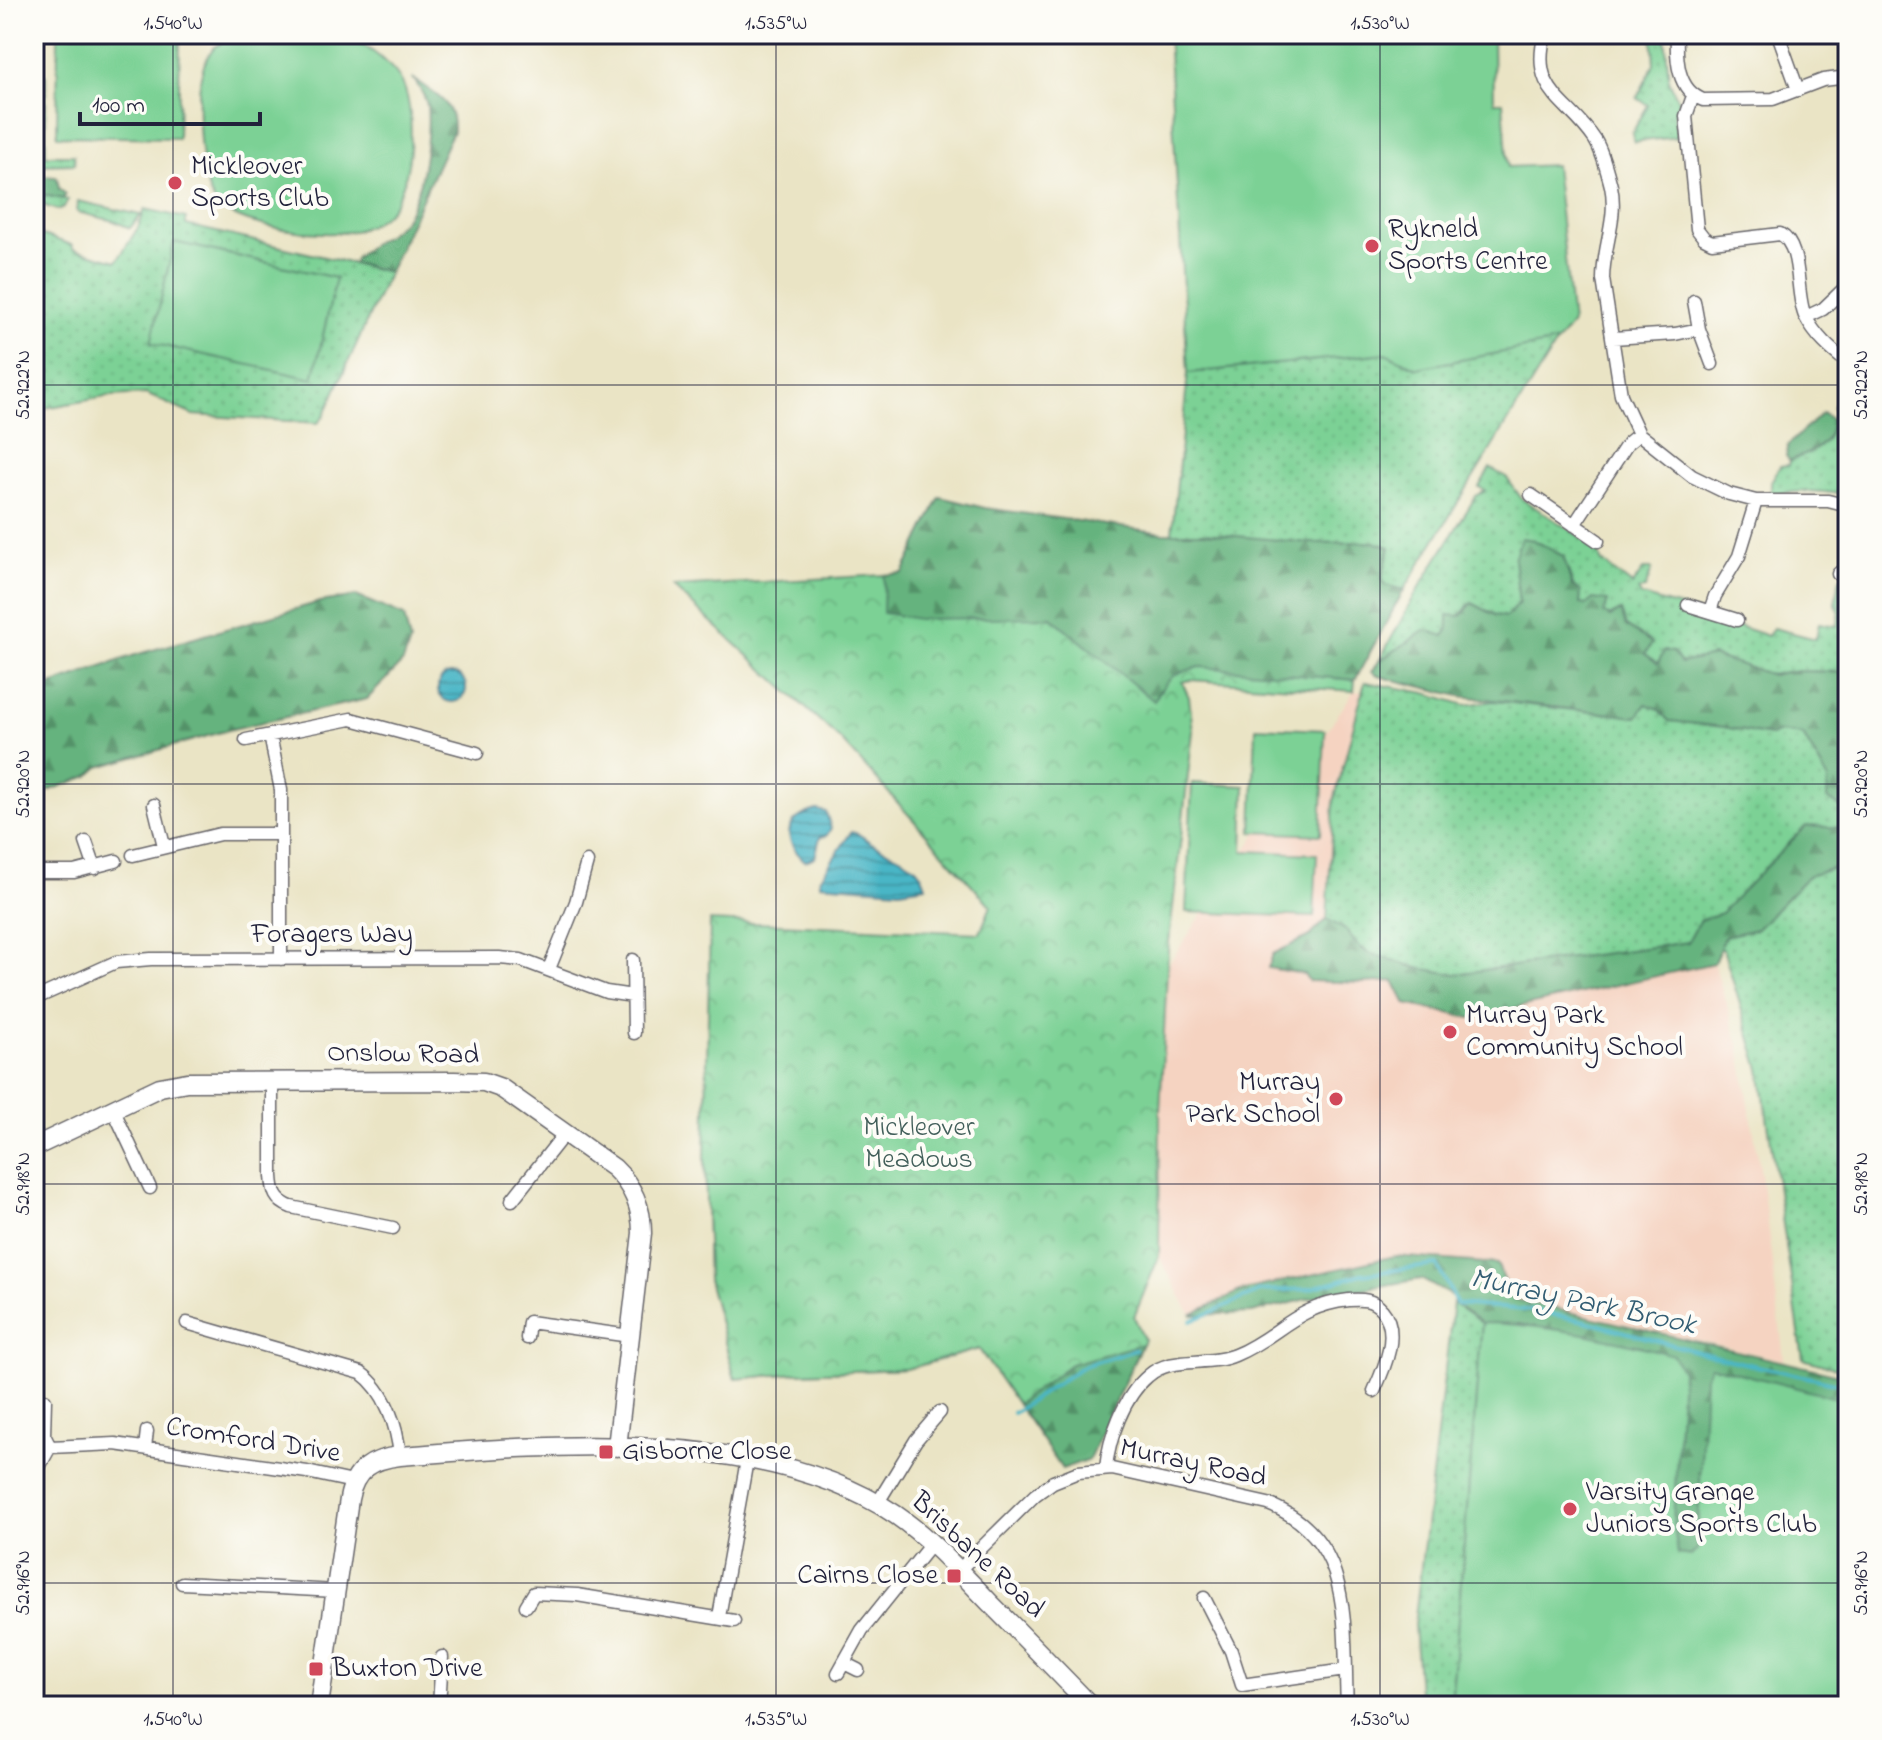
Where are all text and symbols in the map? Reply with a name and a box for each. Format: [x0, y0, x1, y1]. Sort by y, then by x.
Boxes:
text: 1.540°W [143, 10, 203, 39]
text: 1.535°W [745, 10, 807, 39]
text: 1.530°W [1350, 10, 1410, 39]
scale bar [80, 76, 260, 126]
text: 100 m [92, 89, 145, 124]
place label: Mickleover Sports Club [191, 147, 329, 220]
marker: Mickleover Sports Club [166, 174, 184, 192]
place label: Rykneld Sports Centre [1388, 210, 1548, 283]
marker: Rykneld Sports Centre [1363, 237, 1381, 255]
text: 52.922°N [10, 350, 39, 420]
text: 52.922°N [1848, 350, 1877, 420]
text: 52.920°N [10, 750, 39, 818]
text: 52.920°N [1848, 750, 1877, 818]
street label: Foragers Way [250, 915, 413, 956]
place label: Murray Park Community School [1466, 996, 1683, 1069]
marker: Murray Park Community School [1441, 1023, 1459, 1041]
street label: Onslow Road [327, 1033, 480, 1077]
place label: Murray Park School [1186, 1063, 1320, 1136]
marker: Murray Park School [1327, 1090, 1345, 1108]
park label: Mickleover Meadows [863, 1108, 975, 1181]
text: 52.918°N [10, 1152, 39, 1216]
text: 52.918°N [1848, 1152, 1877, 1216]
water label: Murray Park Brook [1466, 1258, 1701, 1349]
street label: Cromford Drive [163, 1407, 344, 1475]
street label: Murray Road [1116, 1428, 1270, 1500]
place label: Gisborne Close [622, 1432, 792, 1473]
marker: Gisborne Close [597, 1443, 615, 1461]
place label: Varsity Grange Juniors Sports Club [1585, 1473, 1817, 1546]
street label: Brisbane Road [900, 1482, 1054, 1629]
marker: Varsity Grange Juniors Sports Club [1561, 1500, 1579, 1518]
text: 52.916°N [10, 1550, 39, 1616]
text: 52.916°N [1848, 1550, 1877, 1616]
place label: Cairns Close [797, 1556, 938, 1597]
marker: Cairns Close [945, 1567, 963, 1585]
place label: Buxton Drive [331, 1649, 483, 1690]
marker: Buxton Drive [307, 1660, 325, 1678]
text: 1.540°W [143, 1706, 203, 1735]
text: 1.535°W [745, 1706, 807, 1735]
text: 1.530°W [1350, 1706, 1410, 1735]

